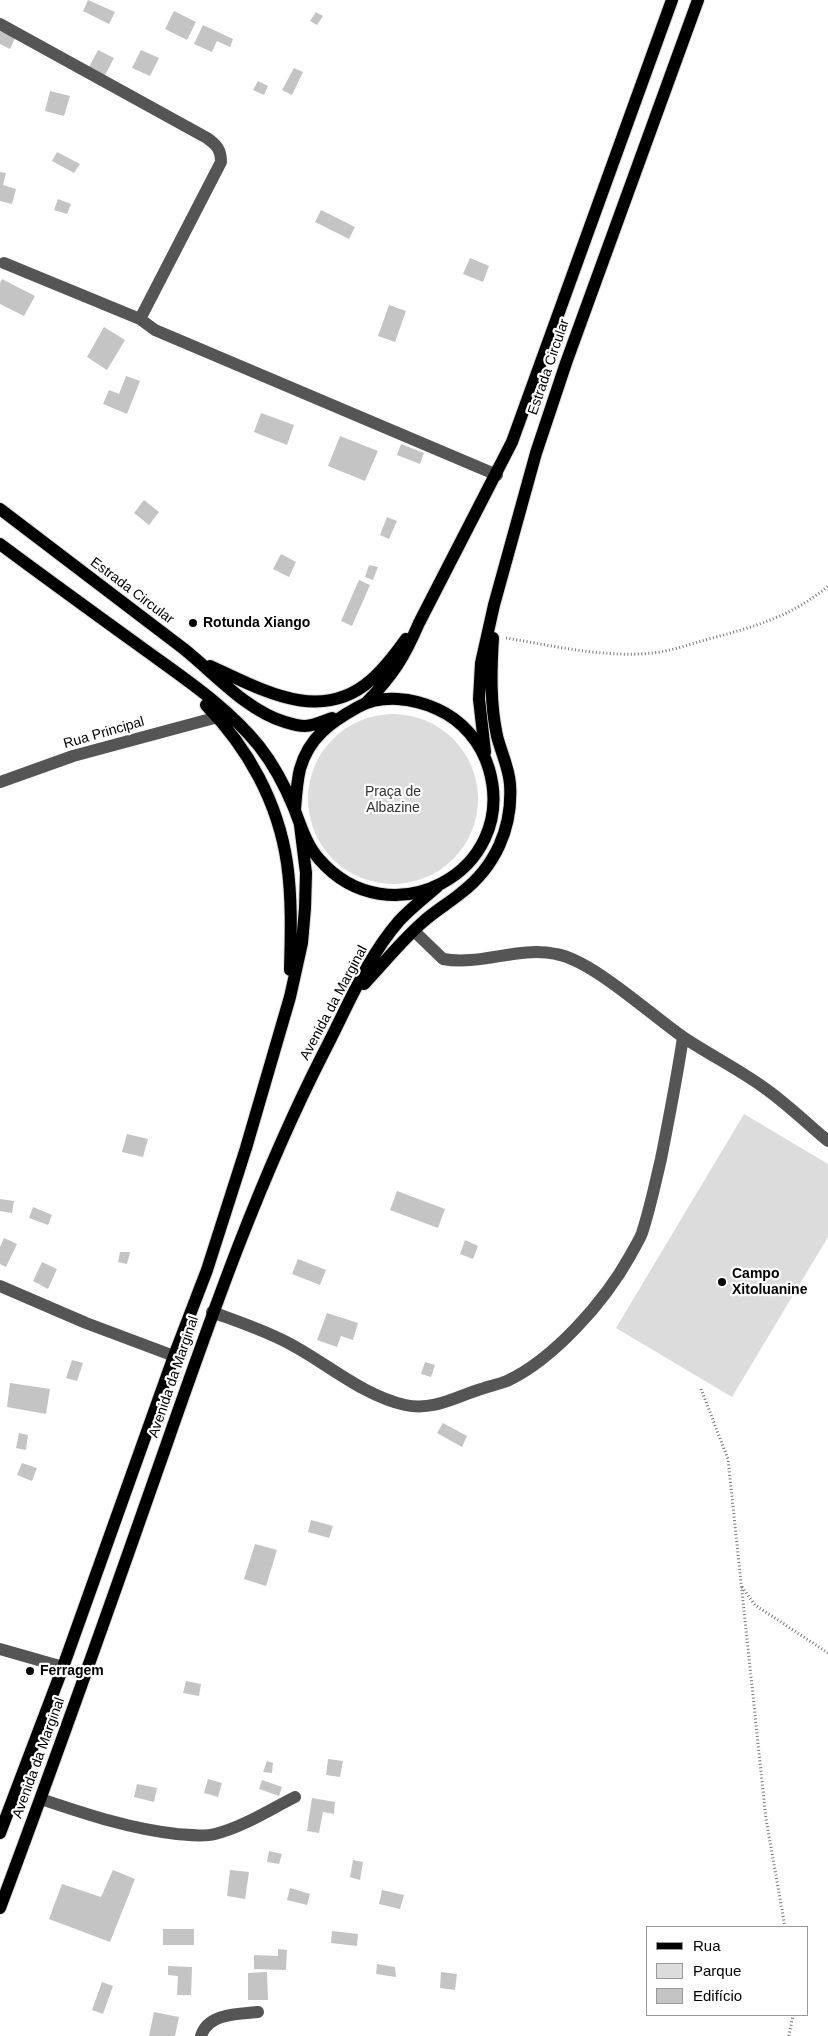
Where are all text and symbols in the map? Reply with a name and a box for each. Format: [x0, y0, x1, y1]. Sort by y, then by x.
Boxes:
street label: Estrada Circular [525, 317, 573, 417]
street label: Estrada Circular [87, 554, 177, 628]
place label: Rotunda Xiango [203, 615, 310, 631]
marker: Rotunda Xiango [187, 617, 199, 629]
street label: Rua Principal [62, 713, 146, 753]
park label: Praça de Albazine [365, 784, 421, 816]
street label: Avenida da Marginal [297, 943, 371, 1063]
place label: Campo Xitoluanine [732, 1266, 807, 1298]
marker: Campo Xitoluanine [716, 1276, 728, 1288]
street label: Avenida da Marginal [145, 1314, 203, 1440]
place label: Ferragem [40, 1663, 104, 1679]
marker: Ferragem [24, 1665, 36, 1677]
street label: Avenida da Marginal [9, 1695, 69, 1821]
legend [646, 1926, 808, 2016]
text: Rua [693, 1937, 721, 1954]
text: Parque [693, 1962, 741, 1979]
text: Edifício [693, 1987, 742, 2004]

